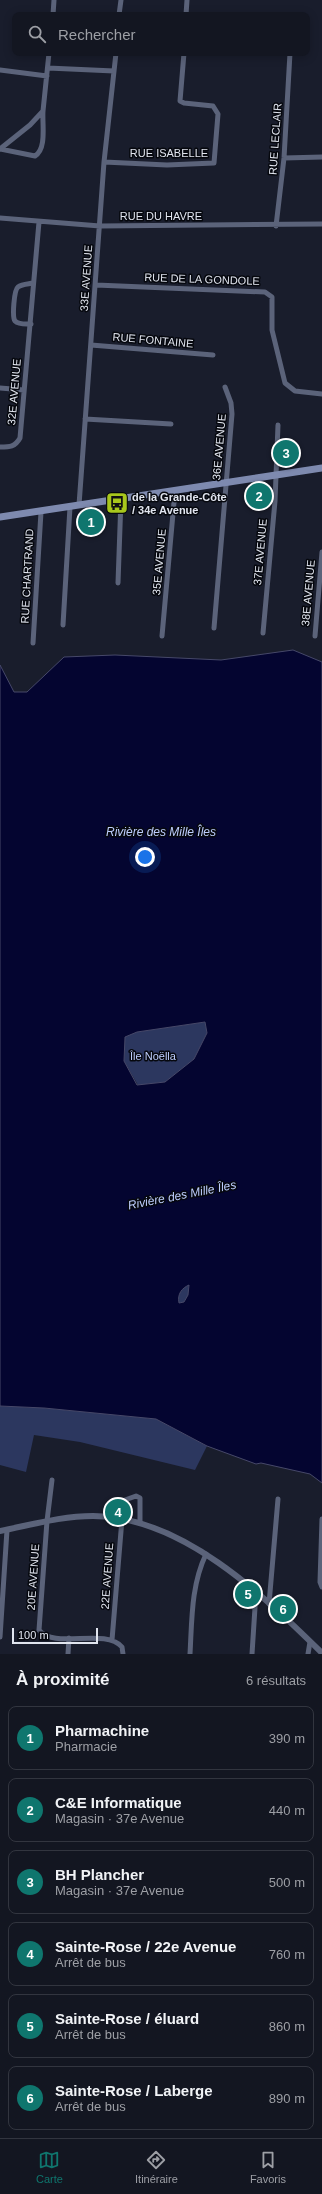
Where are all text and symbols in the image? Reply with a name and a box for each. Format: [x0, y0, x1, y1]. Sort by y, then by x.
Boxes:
search box [12, 12, 310, 56]
icon: search [26, 23, 48, 45]
text: Rechercher [58, 26, 136, 43]
street label: RUE LECLAIR [266, 103, 284, 175]
street label: RUE ISABELLE [130, 147, 208, 159]
street label: RUE DU HAVRE [120, 210, 202, 222]
street label: 33E AVENUE [78, 244, 94, 312]
street label: RUE DE LA GONDOLE [144, 271, 260, 287]
street label: RUE FONTAINE [112, 330, 194, 350]
street label: 32E AVENUE [5, 358, 23, 426]
street label: 36E AVENUE [210, 413, 228, 481]
pin: 3 [273, 438, 299, 468]
pin: 2 [246, 481, 272, 511]
bus stop icon: de la Grande-Côte / 34e Avenue [104, 490, 130, 516]
place label: de la Grande-Côte / 34e Avenue [132, 491, 227, 516]
pin: 1 [78, 507, 104, 537]
street label: 37E AVENUE [251, 518, 269, 586]
street label: RUE CHARTRAND [19, 528, 35, 624]
street label: 35E AVENUE [150, 528, 168, 596]
street label: 38E AVENUE [299, 559, 317, 627]
water label: Rivière des Mille Îles [106, 824, 216, 839]
your location [135, 847, 155, 867]
park label: Île Noëlla [129, 1050, 177, 1062]
water label: Rivière des Mille Îles [126, 1177, 237, 1212]
pin: 4 [105, 1497, 131, 1527]
street label: 22E AVENUE [99, 1542, 115, 1610]
street label: 20E AVENUE [25, 1543, 41, 1611]
pin: 5 [235, 1579, 261, 1609]
pin: 6 [270, 1594, 296, 1624]
scale bar [12, 1626, 98, 1645]
text: 100 m [18, 1629, 49, 1641]
text: À proximité [16, 1670, 110, 1689]
text: 6 résultats [246, 1673, 306, 1688]
text: Pharmachine [55, 1722, 149, 1739]
text: 1 [26, 1731, 34, 1746]
text: 390 m [269, 1731, 305, 1746]
text: Pharmacie [55, 1739, 117, 1754]
text: C&E Informatique [55, 1794, 182, 1811]
text: 2 [26, 1803, 34, 1818]
text: 440 m [269, 1803, 305, 1818]
text: Magasin · 37e Avenue [55, 1811, 184, 1826]
text: BH Plancher [55, 1866, 144, 1883]
text: 3 [26, 1875, 34, 1890]
text: 500 m [269, 1875, 305, 1890]
text: Magasin · 37e Avenue [55, 1883, 184, 1898]
text: Sainte-Rose / 22e Avenue [55, 1938, 236, 1955]
text: 4 [26, 1947, 34, 1962]
text: 760 m [269, 1947, 305, 1962]
text: Arrêt de bus [55, 1955, 126, 1970]
text: Sainte-Rose / éluard [55, 2010, 199, 2027]
text: 5 [26, 2019, 34, 2034]
text: 860 m [269, 2019, 305, 2034]
text: Arrêt de bus [55, 2027, 126, 2042]
text: Sainte-Rose / Laberge [55, 2082, 213, 2099]
text: 6 [26, 2091, 34, 2106]
text: 890 m [269, 2091, 305, 2106]
text: Arrêt de bus [55, 2099, 126, 2114]
tab: Carte [36, 2149, 63, 2185]
tab: Itinéraire [135, 2149, 178, 2185]
tab: Favoris [250, 2149, 286, 2185]

